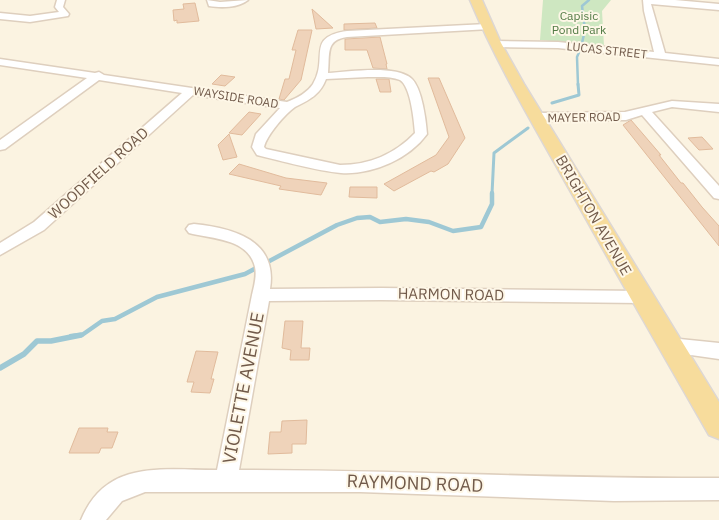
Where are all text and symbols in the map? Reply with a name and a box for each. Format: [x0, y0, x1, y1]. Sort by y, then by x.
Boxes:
park label: Capisic Pond Park [552, 8, 607, 37]
street label: LUCAS STREET [566, 38, 648, 62]
street label: WAYSIDE ROAD [192, 83, 280, 111]
street label: MAYER ROAD [547, 109, 621, 125]
street label: WOODFIELD ROAD [44, 123, 152, 223]
street label: BRIGHTON AVENUE [552, 151, 636, 279]
street label: HARMON ROAD [398, 284, 504, 304]
street label: VIOLETTE AVENUE [217, 310, 269, 466]
street label: RAYMOND ROAD [346, 469, 484, 497]

